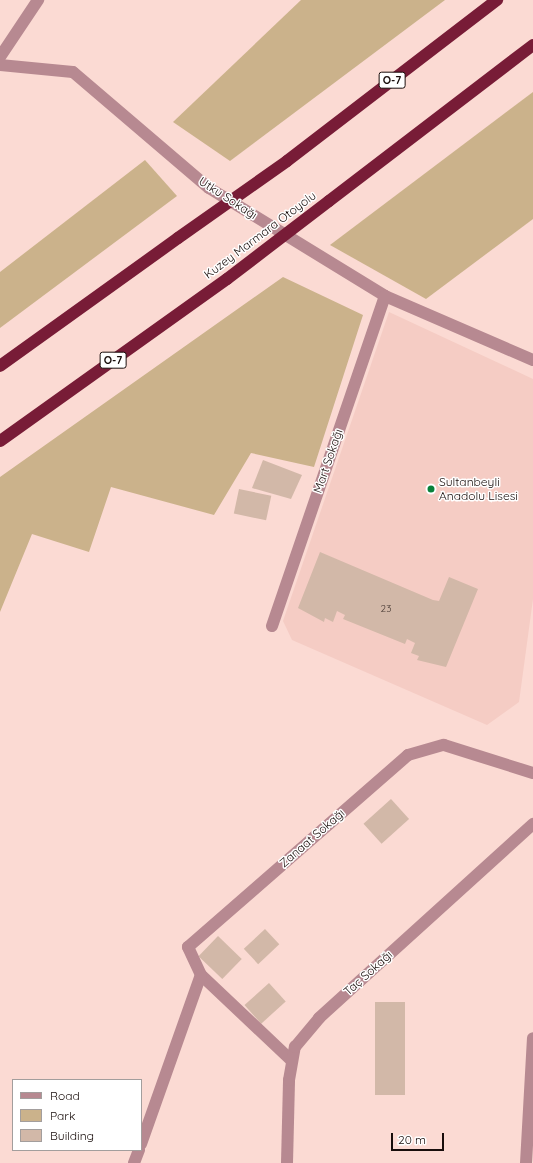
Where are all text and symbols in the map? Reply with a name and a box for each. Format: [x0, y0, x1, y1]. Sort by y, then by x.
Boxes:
road number: O-7 [378, 71, 406, 89]
street label: Utku Sokağı [196, 174, 260, 222]
street label: Kuzey Marmara Otoyolu [201, 188, 319, 282]
road number: O-7 [99, 351, 127, 369]
street label: Mart Sokağı [310, 427, 346, 495]
place label: Sultanbeyli Anadolu Lisesi [439, 475, 518, 503]
marker: Sultanbeyli Anadolu Lisesi [426, 484, 436, 494]
house number: 23 [381, 603, 391, 615]
street label: Zanaat Sokağı [276, 806, 348, 870]
street label: Taç Sokağı [341, 947, 395, 999]
legend [12, 1079, 142, 1151]
text: Road [50, 1088, 80, 1103]
text: Park [50, 1108, 75, 1123]
scale bar [393, 1125, 446, 1151]
text: Building [50, 1128, 94, 1143]
text: 20 m [398, 1132, 426, 1147]

